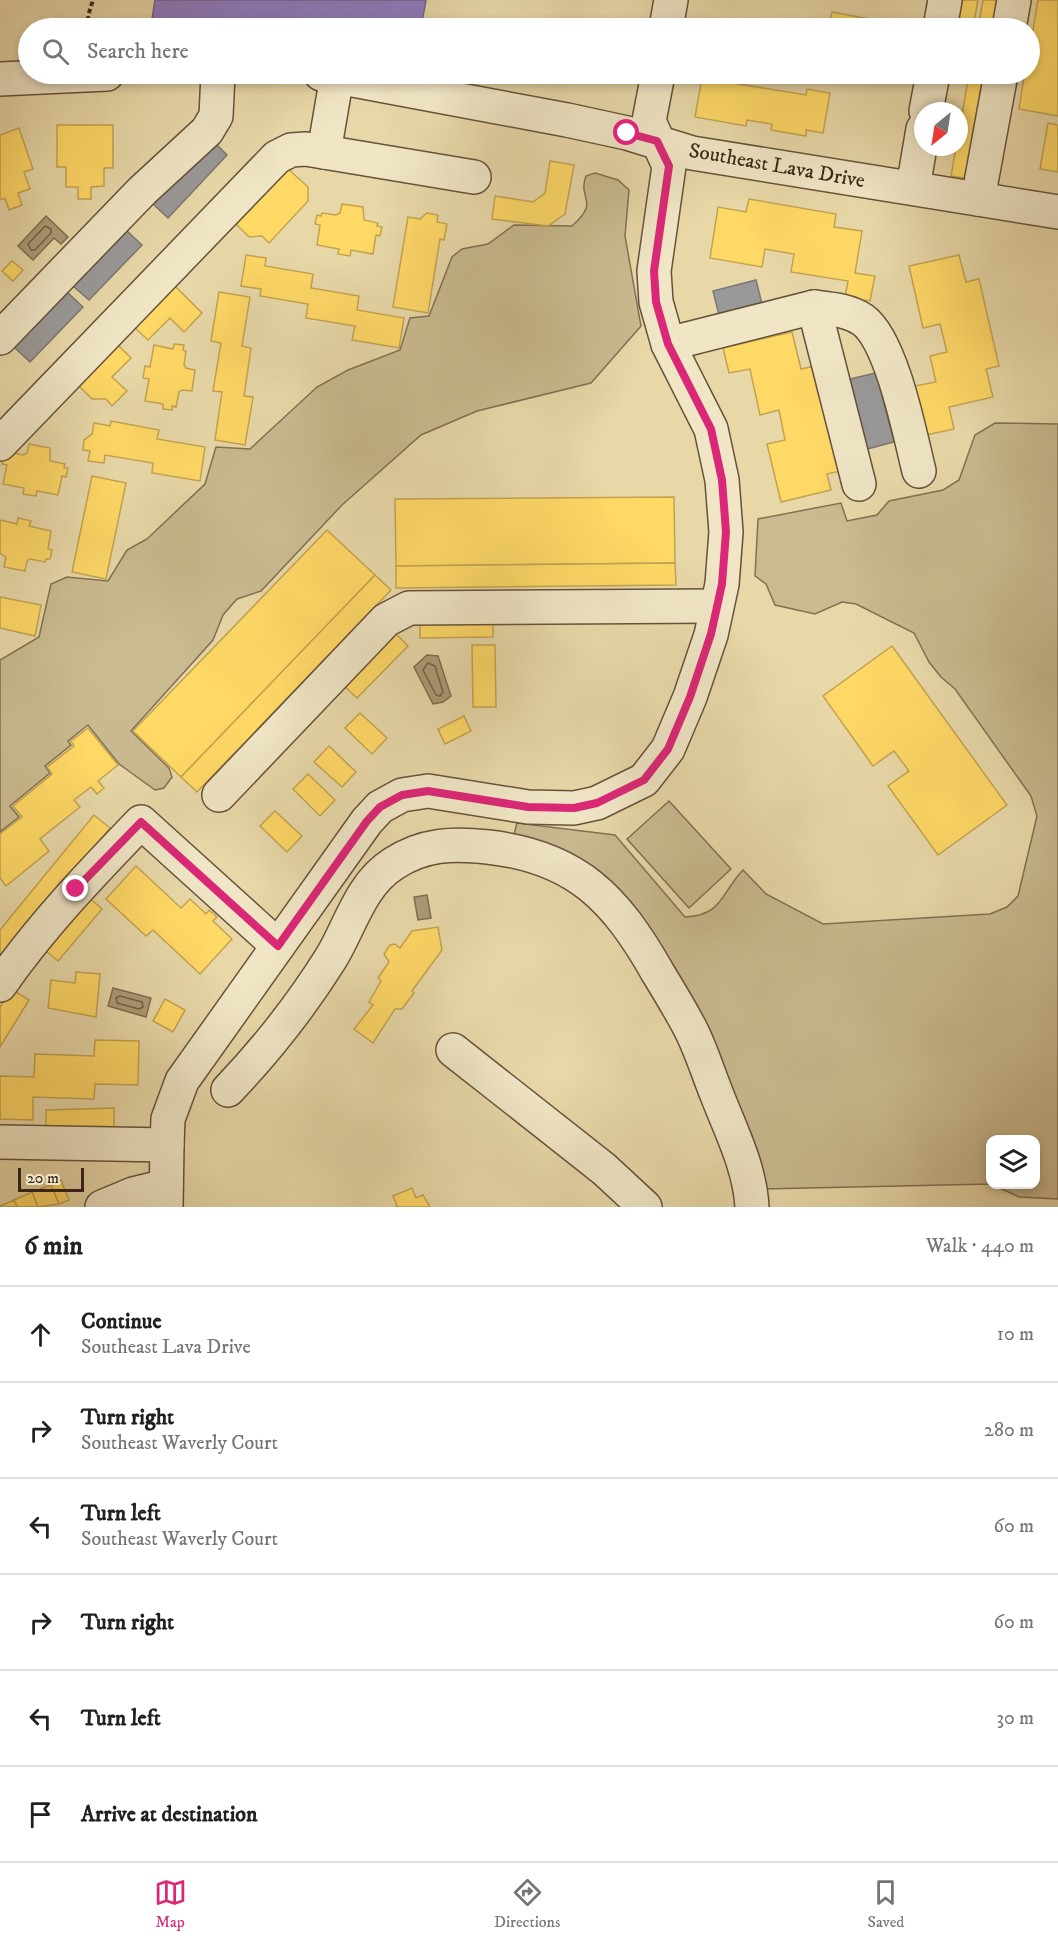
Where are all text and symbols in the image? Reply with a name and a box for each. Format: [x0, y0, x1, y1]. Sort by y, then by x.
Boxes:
search box [18, 18, 1040, 84]
icon: search [39, 35, 72, 68]
text: Search here [87, 38, 189, 65]
north arrow [914, 102, 968, 156]
route start [613, 119, 639, 145]
street label: Southeast Lava Drive [687, 138, 867, 194]
route end [62, 875, 88, 901]
map controls [986, 1135, 1040, 1189]
button: layers [986, 1135, 1040, 1189]
scale bar [18, 1165, 84, 1192]
text: 20 m [27, 1168, 59, 1188]
text: 6 min [24, 1230, 83, 1263]
text: Walk · 440 m [926, 1234, 1034, 1259]
text: Continue [81, 1308, 162, 1335]
icon: ahead [24, 1318, 57, 1351]
text: 10 m [997, 1322, 1034, 1347]
text: Southeast Lava Drive [81, 1335, 251, 1360]
text: Turn right [81, 1404, 174, 1431]
icon: right [24, 1414, 57, 1447]
text: 280 m [984, 1418, 1034, 1443]
text: Southeast Waverly Court [81, 1431, 278, 1456]
text: Turn left [81, 1500, 161, 1527]
icon: left [24, 1510, 57, 1543]
text: 60 m [994, 1514, 1034, 1539]
text: Southeast Waverly Court [81, 1527, 278, 1552]
icon: right [24, 1606, 57, 1639]
text: Turn right [81, 1609, 174, 1636]
text: 60 m [994, 1610, 1034, 1635]
icon: left [24, 1702, 57, 1735]
text: Turn left [81, 1705, 161, 1732]
text: 30 m [996, 1706, 1034, 1731]
icon: arrive [24, 1798, 57, 1831]
text: Arrive at destination [81, 1801, 258, 1828]
tab: Map [154, 1876, 187, 1932]
tab: Directions [494, 1876, 560, 1932]
tab: Saved [868, 1876, 904, 1932]

